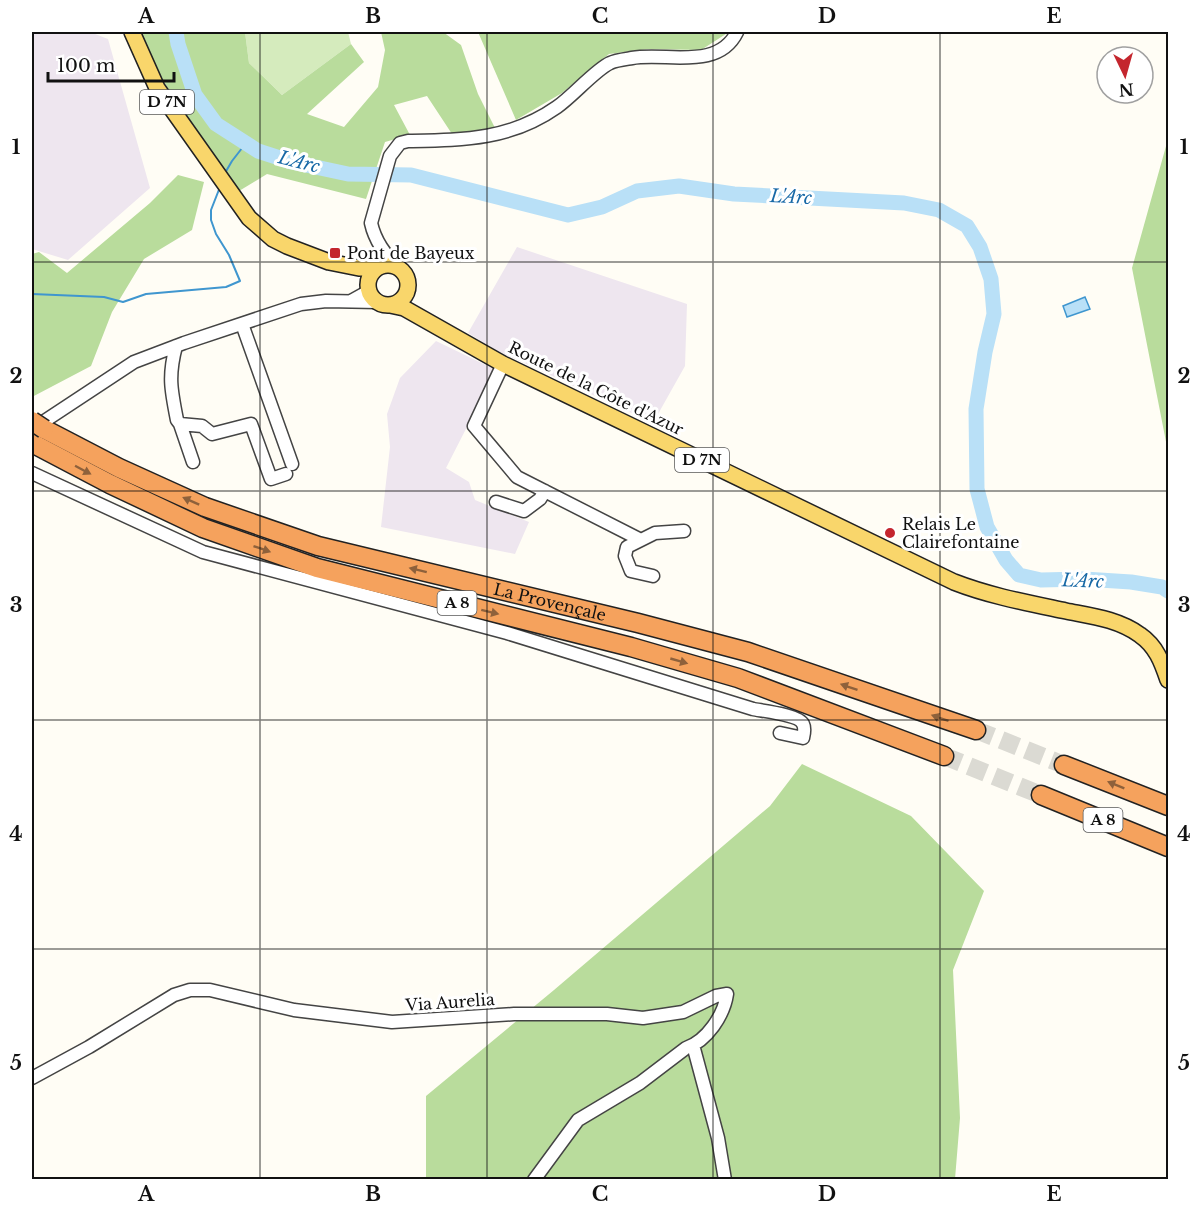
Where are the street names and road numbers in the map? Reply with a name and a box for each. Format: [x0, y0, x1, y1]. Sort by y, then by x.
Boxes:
road number: D 7N [140, 90, 194, 114]
street label: Route de la Côte d'Azur [505, 337, 687, 439]
road number: D 7N [675, 448, 729, 472]
street label: La Provençale [492, 579, 608, 625]
road number: A 8 [438, 591, 476, 615]
road number: A 8 [1084, 808, 1122, 832]
street label: Via Aurelia [404, 989, 495, 1015]

